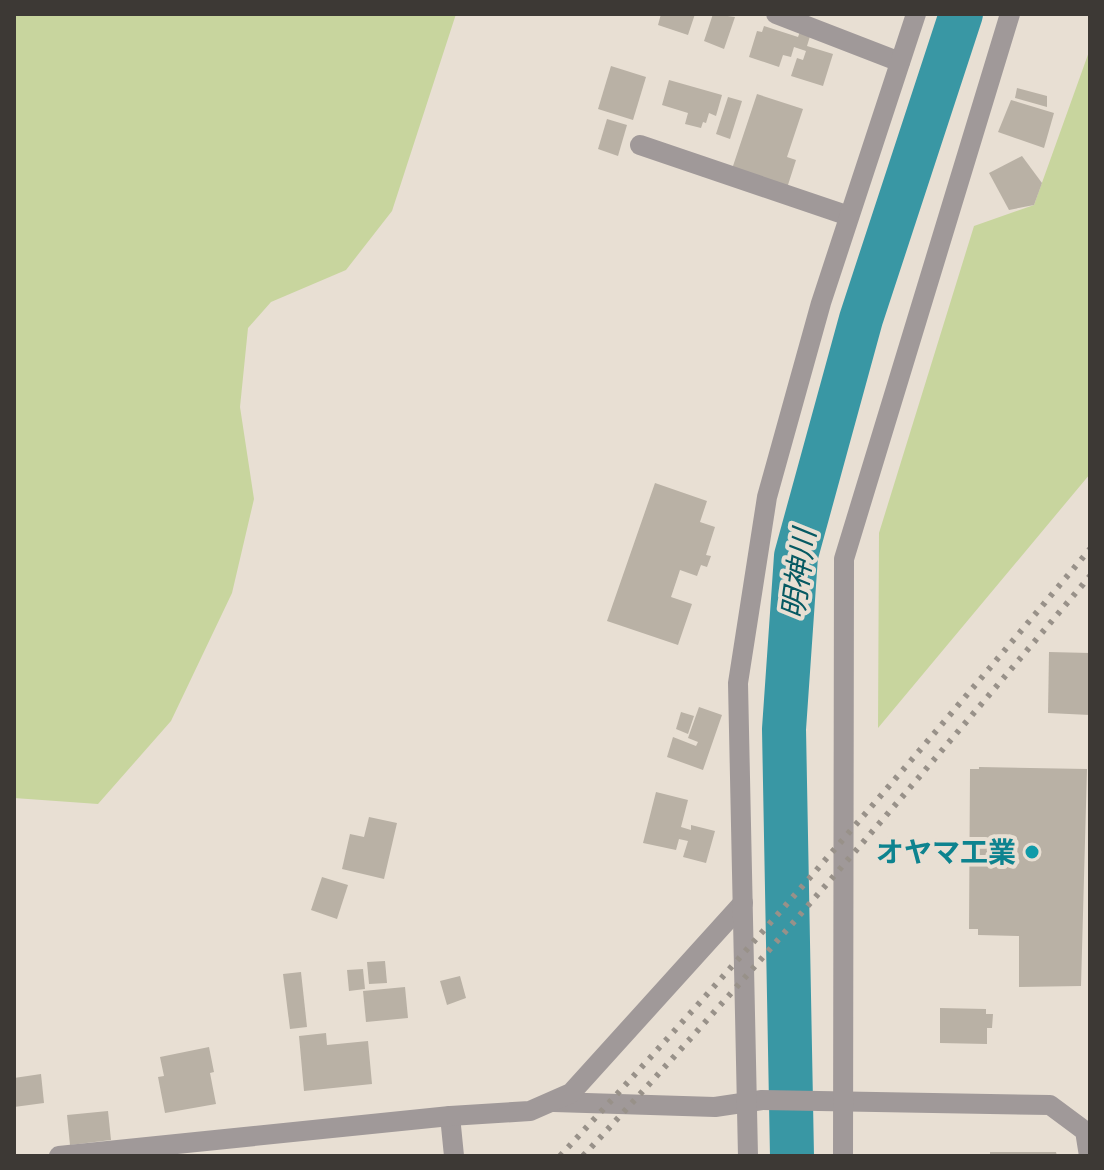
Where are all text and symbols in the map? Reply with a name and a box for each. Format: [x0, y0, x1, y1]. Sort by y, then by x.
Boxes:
water label: 明神川 [771, 523, 829, 622]
place label: オヤマ工業 [876, 832, 1016, 875]
marker: オヤマ工業 [1023, 843, 1041, 861]

